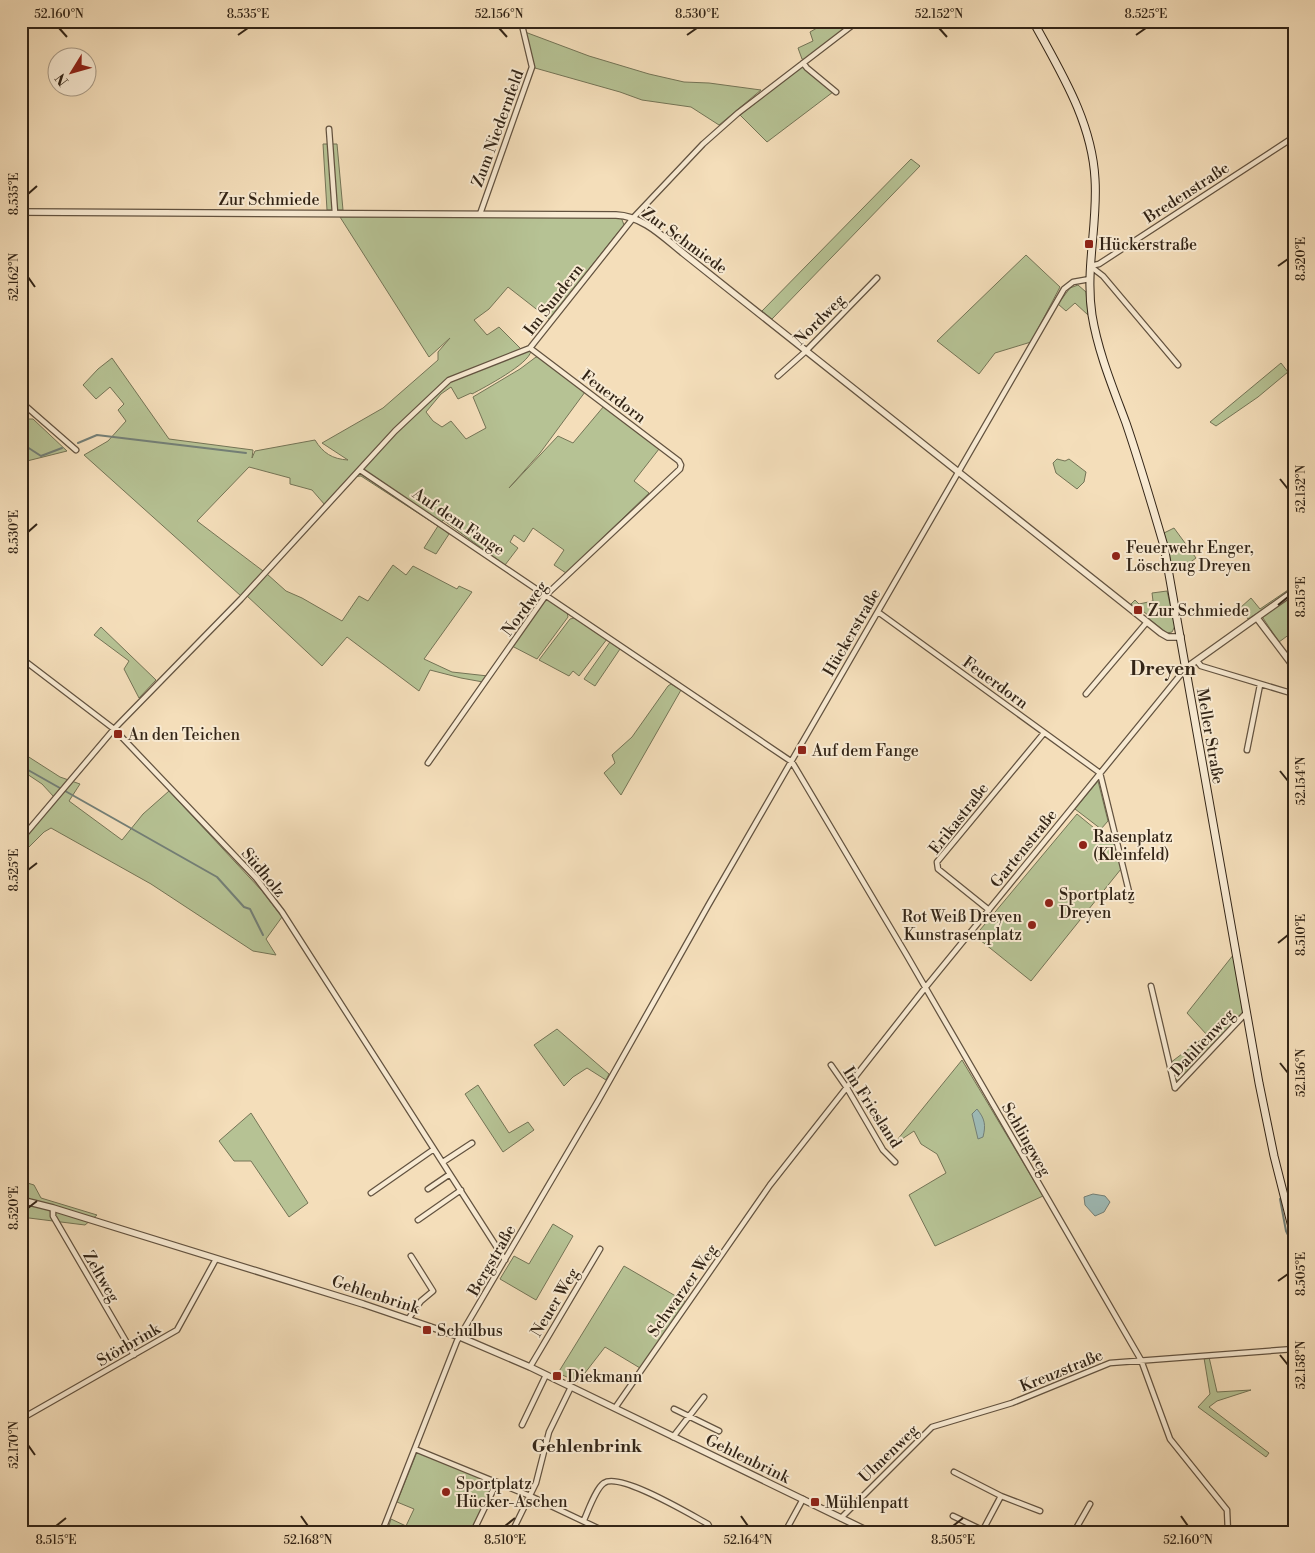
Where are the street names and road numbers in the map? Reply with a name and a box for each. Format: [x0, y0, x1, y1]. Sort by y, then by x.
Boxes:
street label: Zum Niedernfeld [467, 67, 528, 190]
street label: Bredenstraße [1139, 158, 1233, 228]
street label: Zur Schmiede [219, 190, 319, 210]
street label: Zur Schmiede [638, 203, 731, 279]
street label: Im Sundern [520, 260, 588, 339]
street label: Nordweg [790, 289, 850, 349]
street label: Feuerdorn [577, 366, 650, 428]
street label: Auf dem Fange [408, 483, 508, 560]
street label: Nordweg [498, 576, 552, 640]
street label: Hückerstraße [819, 585, 885, 680]
street label: Feuerdorn [959, 652, 1033, 714]
street label: Meller Straße [1192, 687, 1228, 786]
street label: Erikastraße [925, 779, 993, 858]
street label: Gartenstraße [986, 805, 1062, 892]
street label: Südholz [237, 844, 290, 901]
street label: Dahlienweg [1166, 1004, 1240, 1081]
street label: Im Friesland [839, 1063, 906, 1152]
street label: Schlingweg [997, 1099, 1056, 1181]
street label: Bergstraße [463, 1221, 520, 1301]
street label: Schwarzer Weg [643, 1240, 723, 1341]
street label: Zeltweg [78, 1247, 124, 1306]
street label: Neuer Weg [526, 1264, 584, 1341]
street label: Gehlenbrink [329, 1271, 424, 1319]
street label: Störbrink [93, 1318, 165, 1371]
street label: Kreuzstraße [1017, 1345, 1106, 1397]
street label: Ulmenweg [855, 1420, 923, 1487]
street label: Gehlenbrink [702, 1430, 794, 1489]

